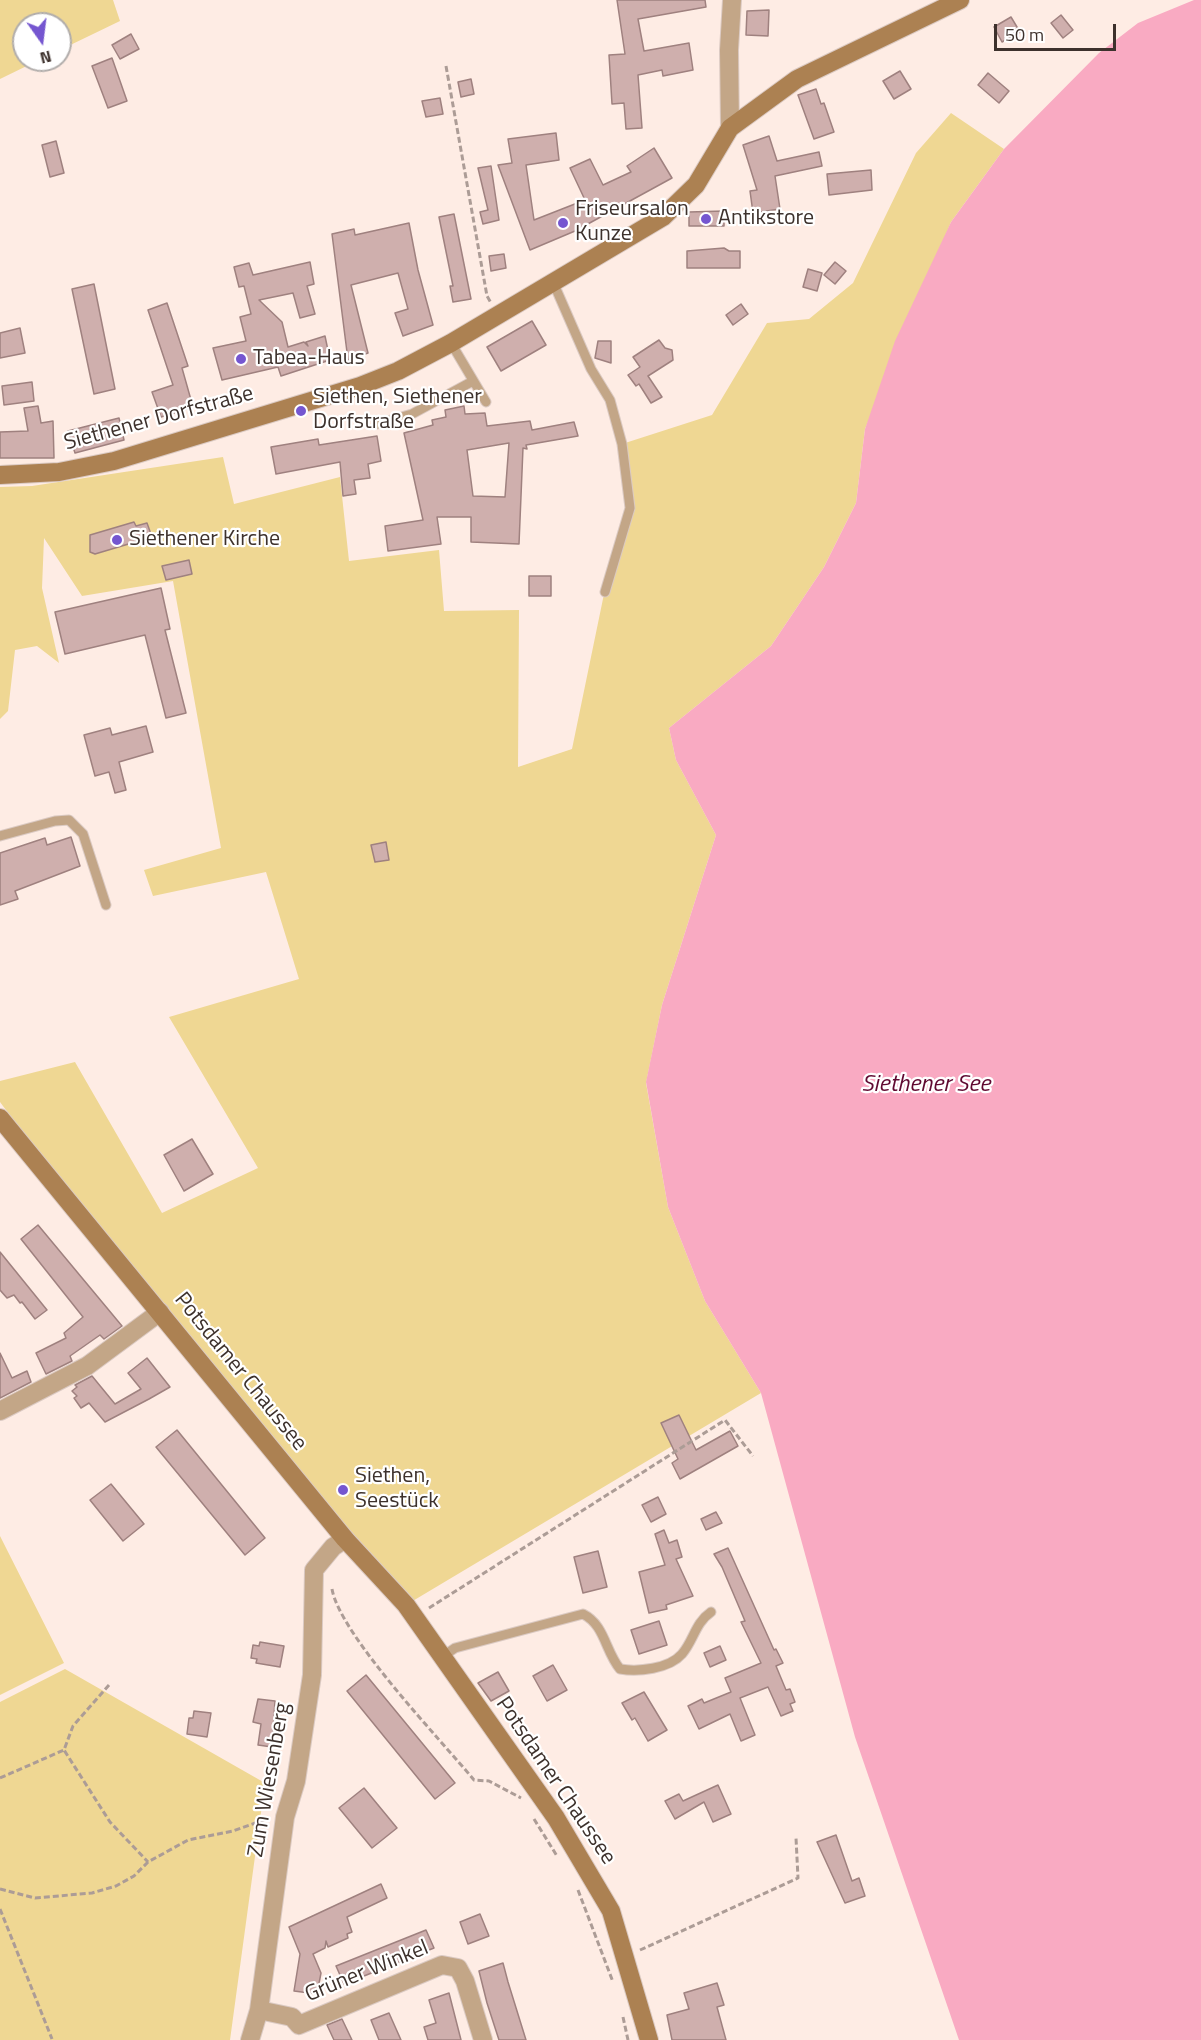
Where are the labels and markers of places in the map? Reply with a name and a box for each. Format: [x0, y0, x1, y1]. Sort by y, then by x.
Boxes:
place label: Friseursalon Kunze [575, 197, 689, 248]
place label: Antikstore [718, 206, 814, 232]
marker: Antikstore [699, 212, 713, 226]
marker: Friseursalon Kunze [556, 216, 570, 230]
place label: Tabea-Haus [253, 346, 365, 372]
marker: Tabea-Haus [234, 352, 248, 366]
place label: Siethen, Siethener Dorfstraße [313, 385, 482, 436]
marker: Siethen, Siethener Dorfstraße [294, 404, 308, 418]
place label: Siethener Kirche [129, 527, 280, 553]
marker: Siethener Kirche [110, 533, 124, 547]
place label: Siethen, Seestück [355, 1464, 439, 1516]
marker: Siethen, Seestück [336, 1483, 350, 1497]

